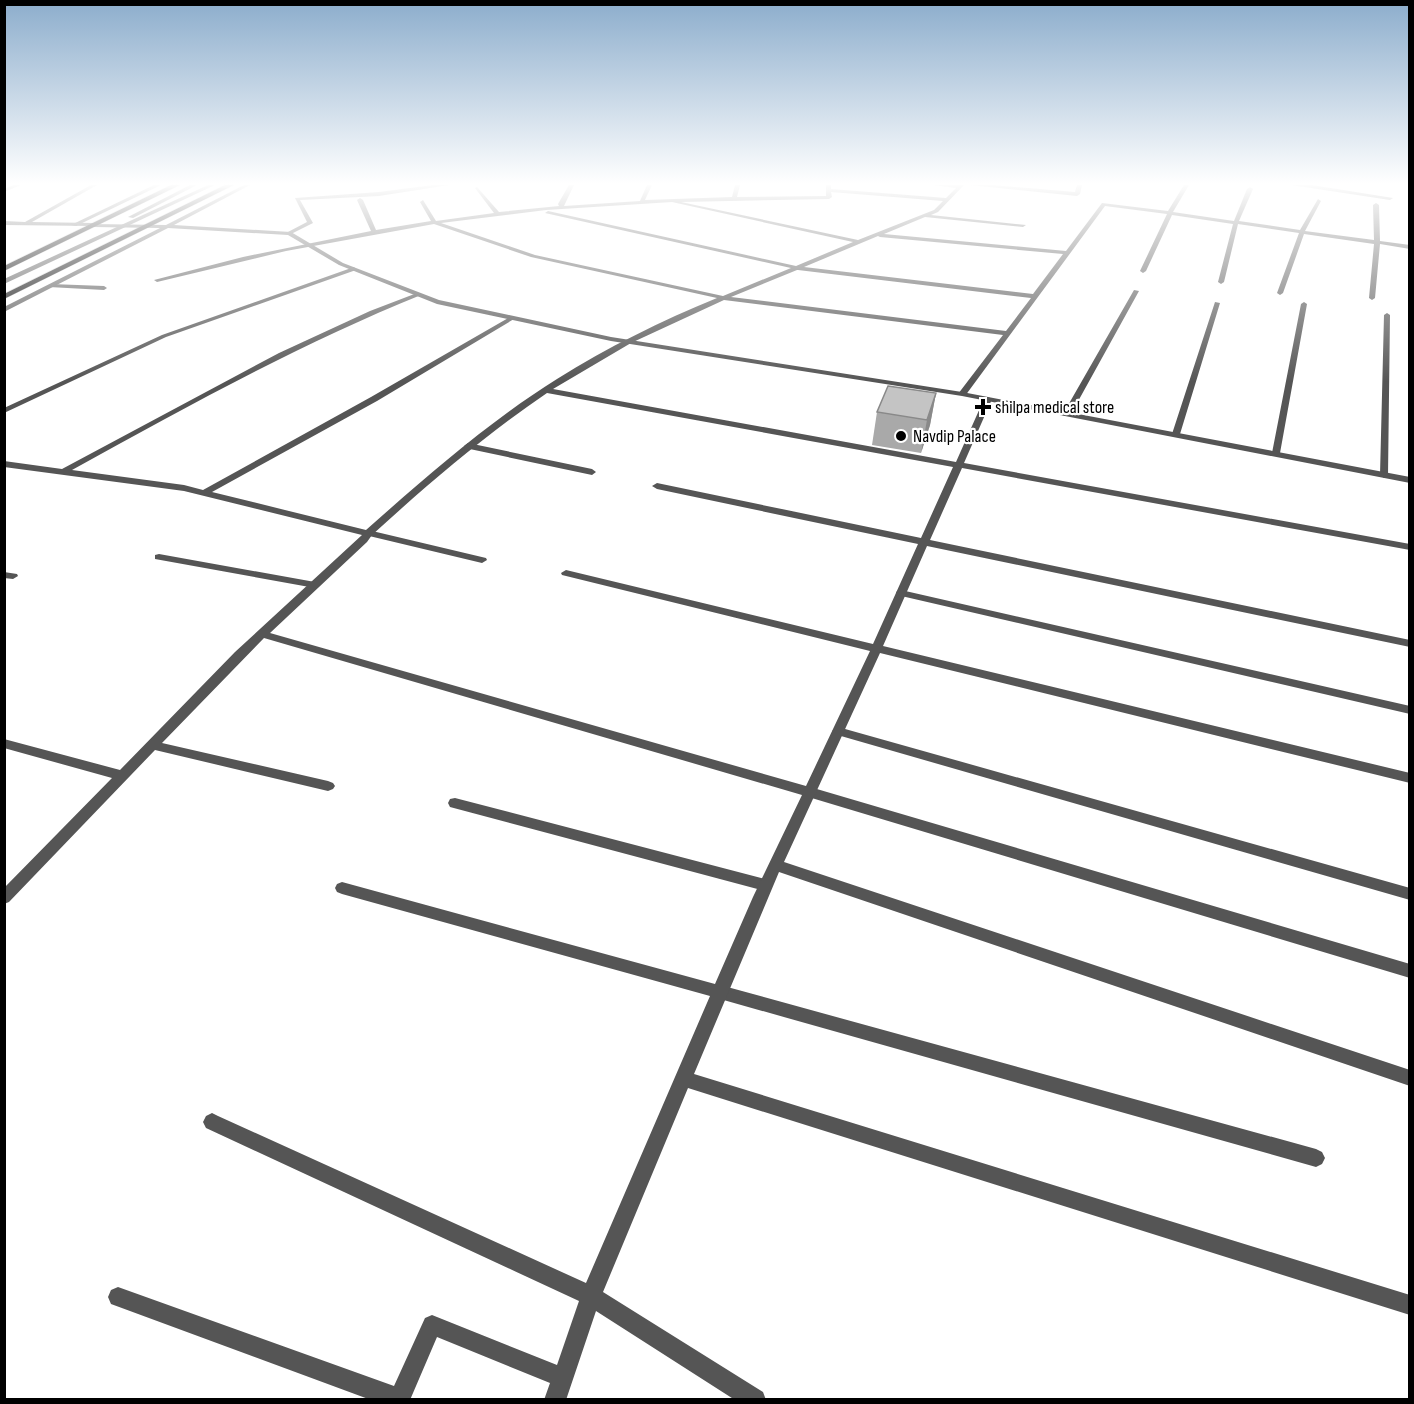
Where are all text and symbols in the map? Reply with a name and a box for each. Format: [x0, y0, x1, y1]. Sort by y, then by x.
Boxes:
place label: shilpa medical store [995, 397, 1114, 418]
marker: shilpa medical store [976, 400, 990, 414]
place label: Navdip Palace [913, 426, 996, 447]
marker: Navdip Palace [894, 429, 908, 443]

